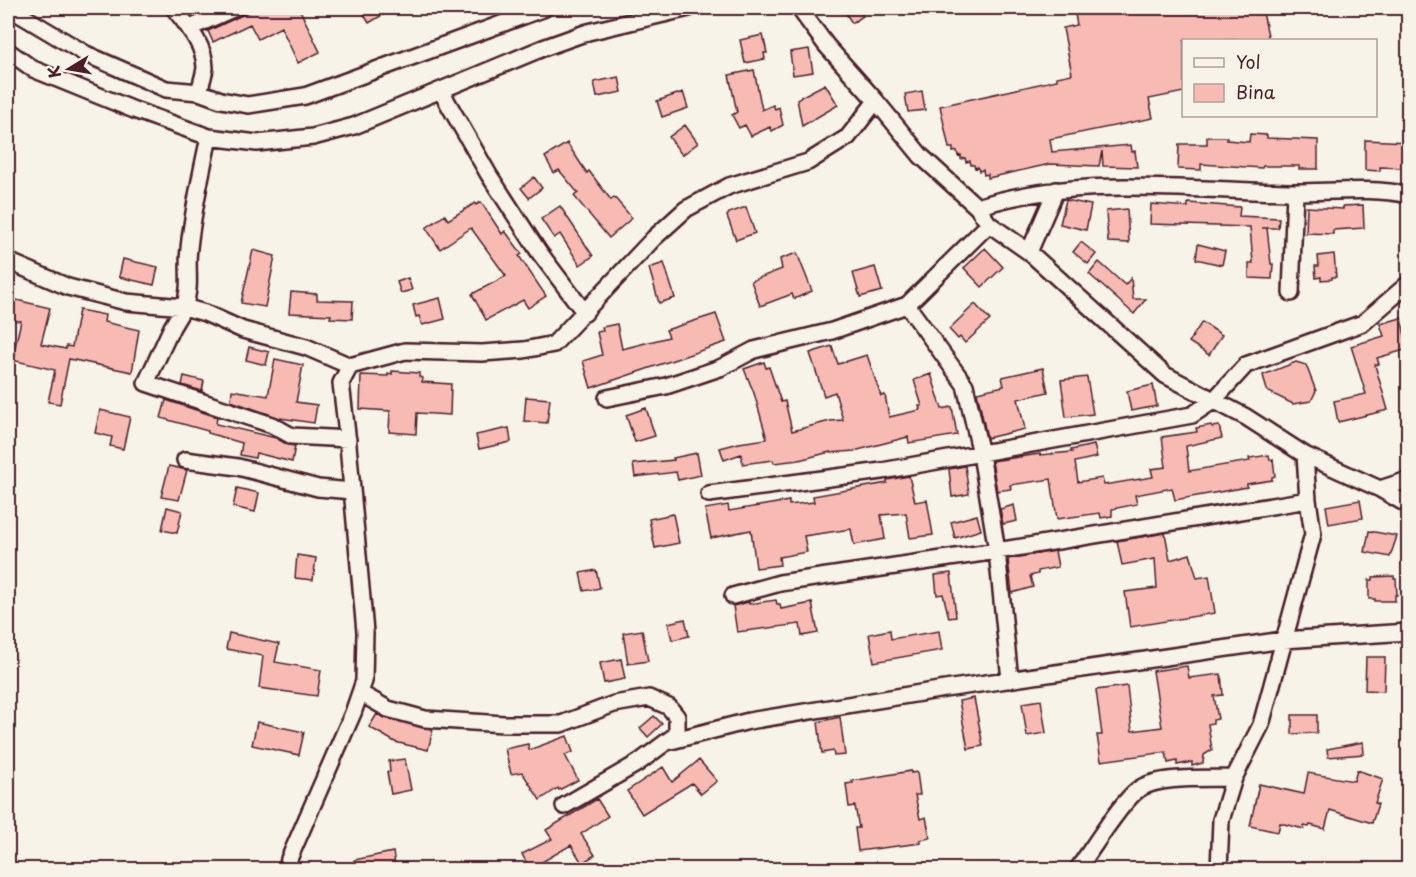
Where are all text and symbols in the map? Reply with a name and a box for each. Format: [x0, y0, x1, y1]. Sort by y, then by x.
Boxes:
north arrow [39, 39, 99, 99]
legend [1182, 39, 1377, 117]
text: Yol [1236, 48, 1261, 75]
text: K [40, 64, 66, 80]
text: Bina [1236, 78, 1276, 105]

